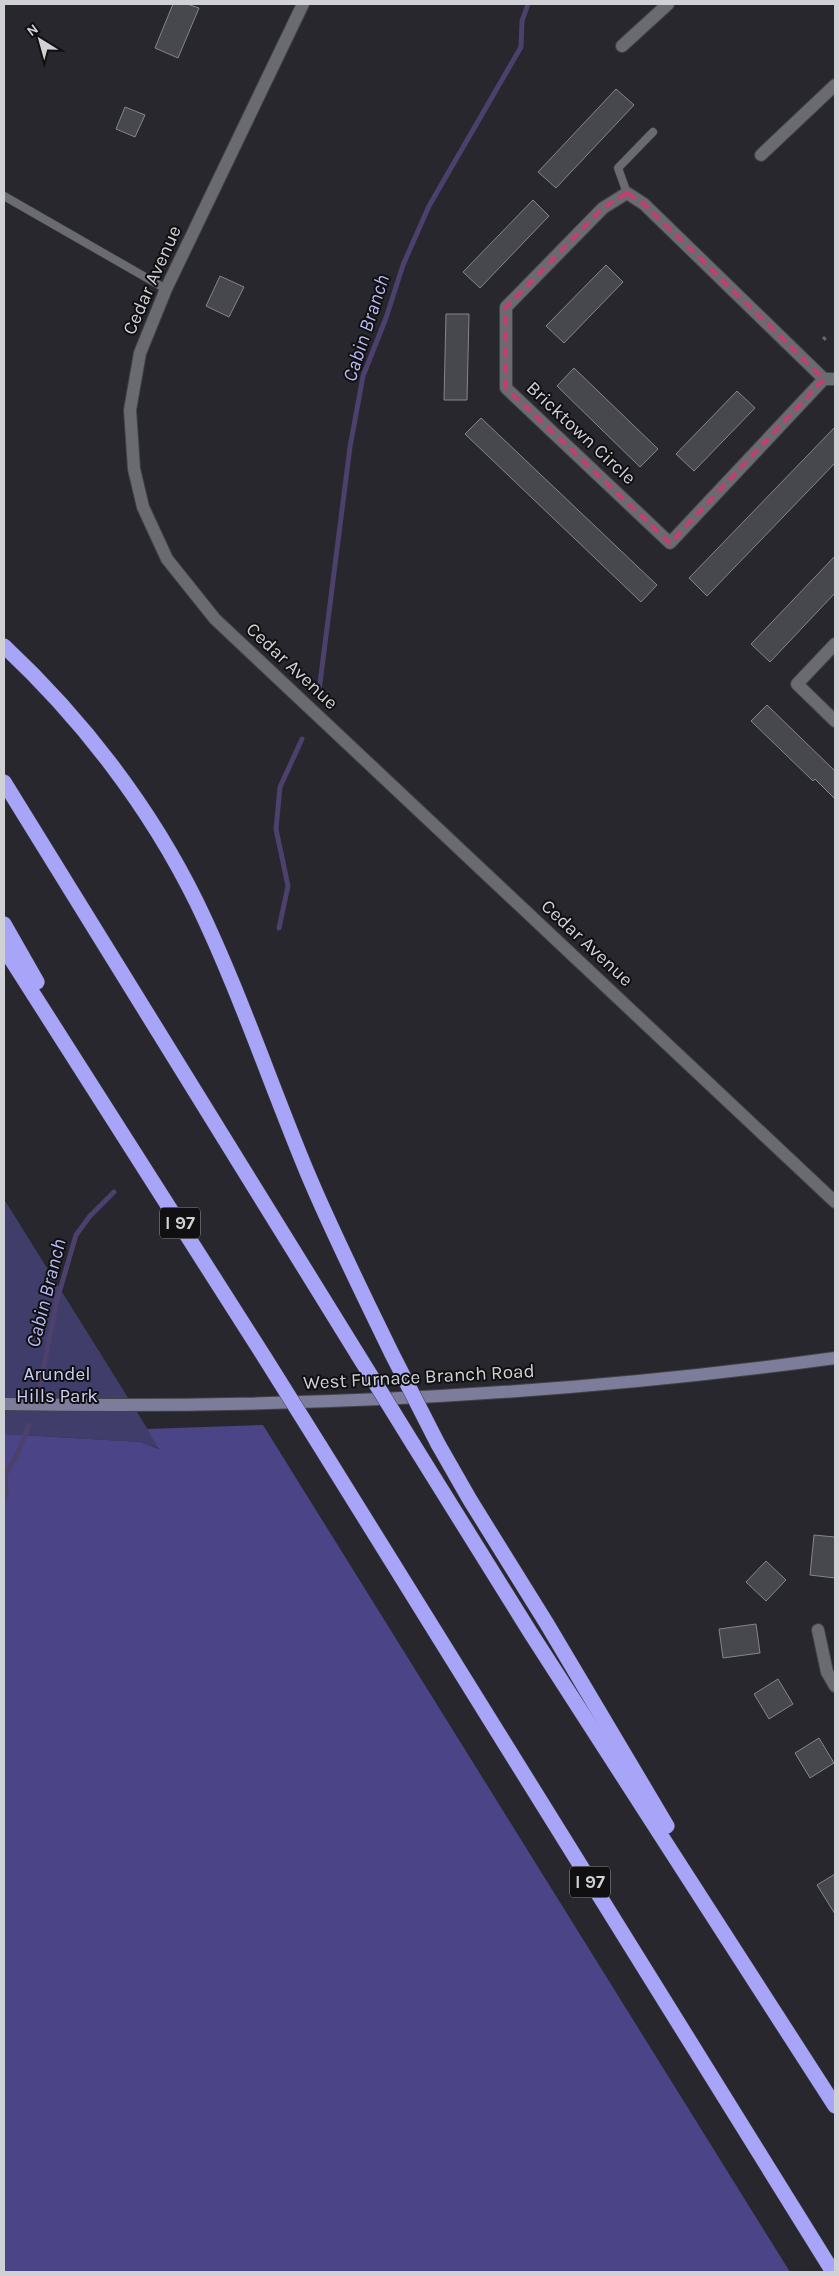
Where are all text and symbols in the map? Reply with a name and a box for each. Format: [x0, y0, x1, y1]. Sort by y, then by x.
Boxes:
north arrow [15, 15, 65, 65]
text: N [23, 20, 42, 40]
street label: Cedar Avenue [118, 222, 186, 338]
water label: Cabin Branch [338, 272, 394, 384]
street label: Bricktown Circle [522, 377, 640, 489]
street label: Cedar Avenue [242, 618, 342, 714]
street label: Cedar Avenue [537, 895, 637, 991]
road number: I 97 [160, 1208, 200, 1238]
water label: Cabin Branch [21, 1236, 71, 1350]
street label: West Furnace Branch Road [303, 1360, 535, 1394]
park label: Arundel Hills Park [16, 1363, 98, 1407]
road number: I 97 [570, 1866, 610, 1898]

